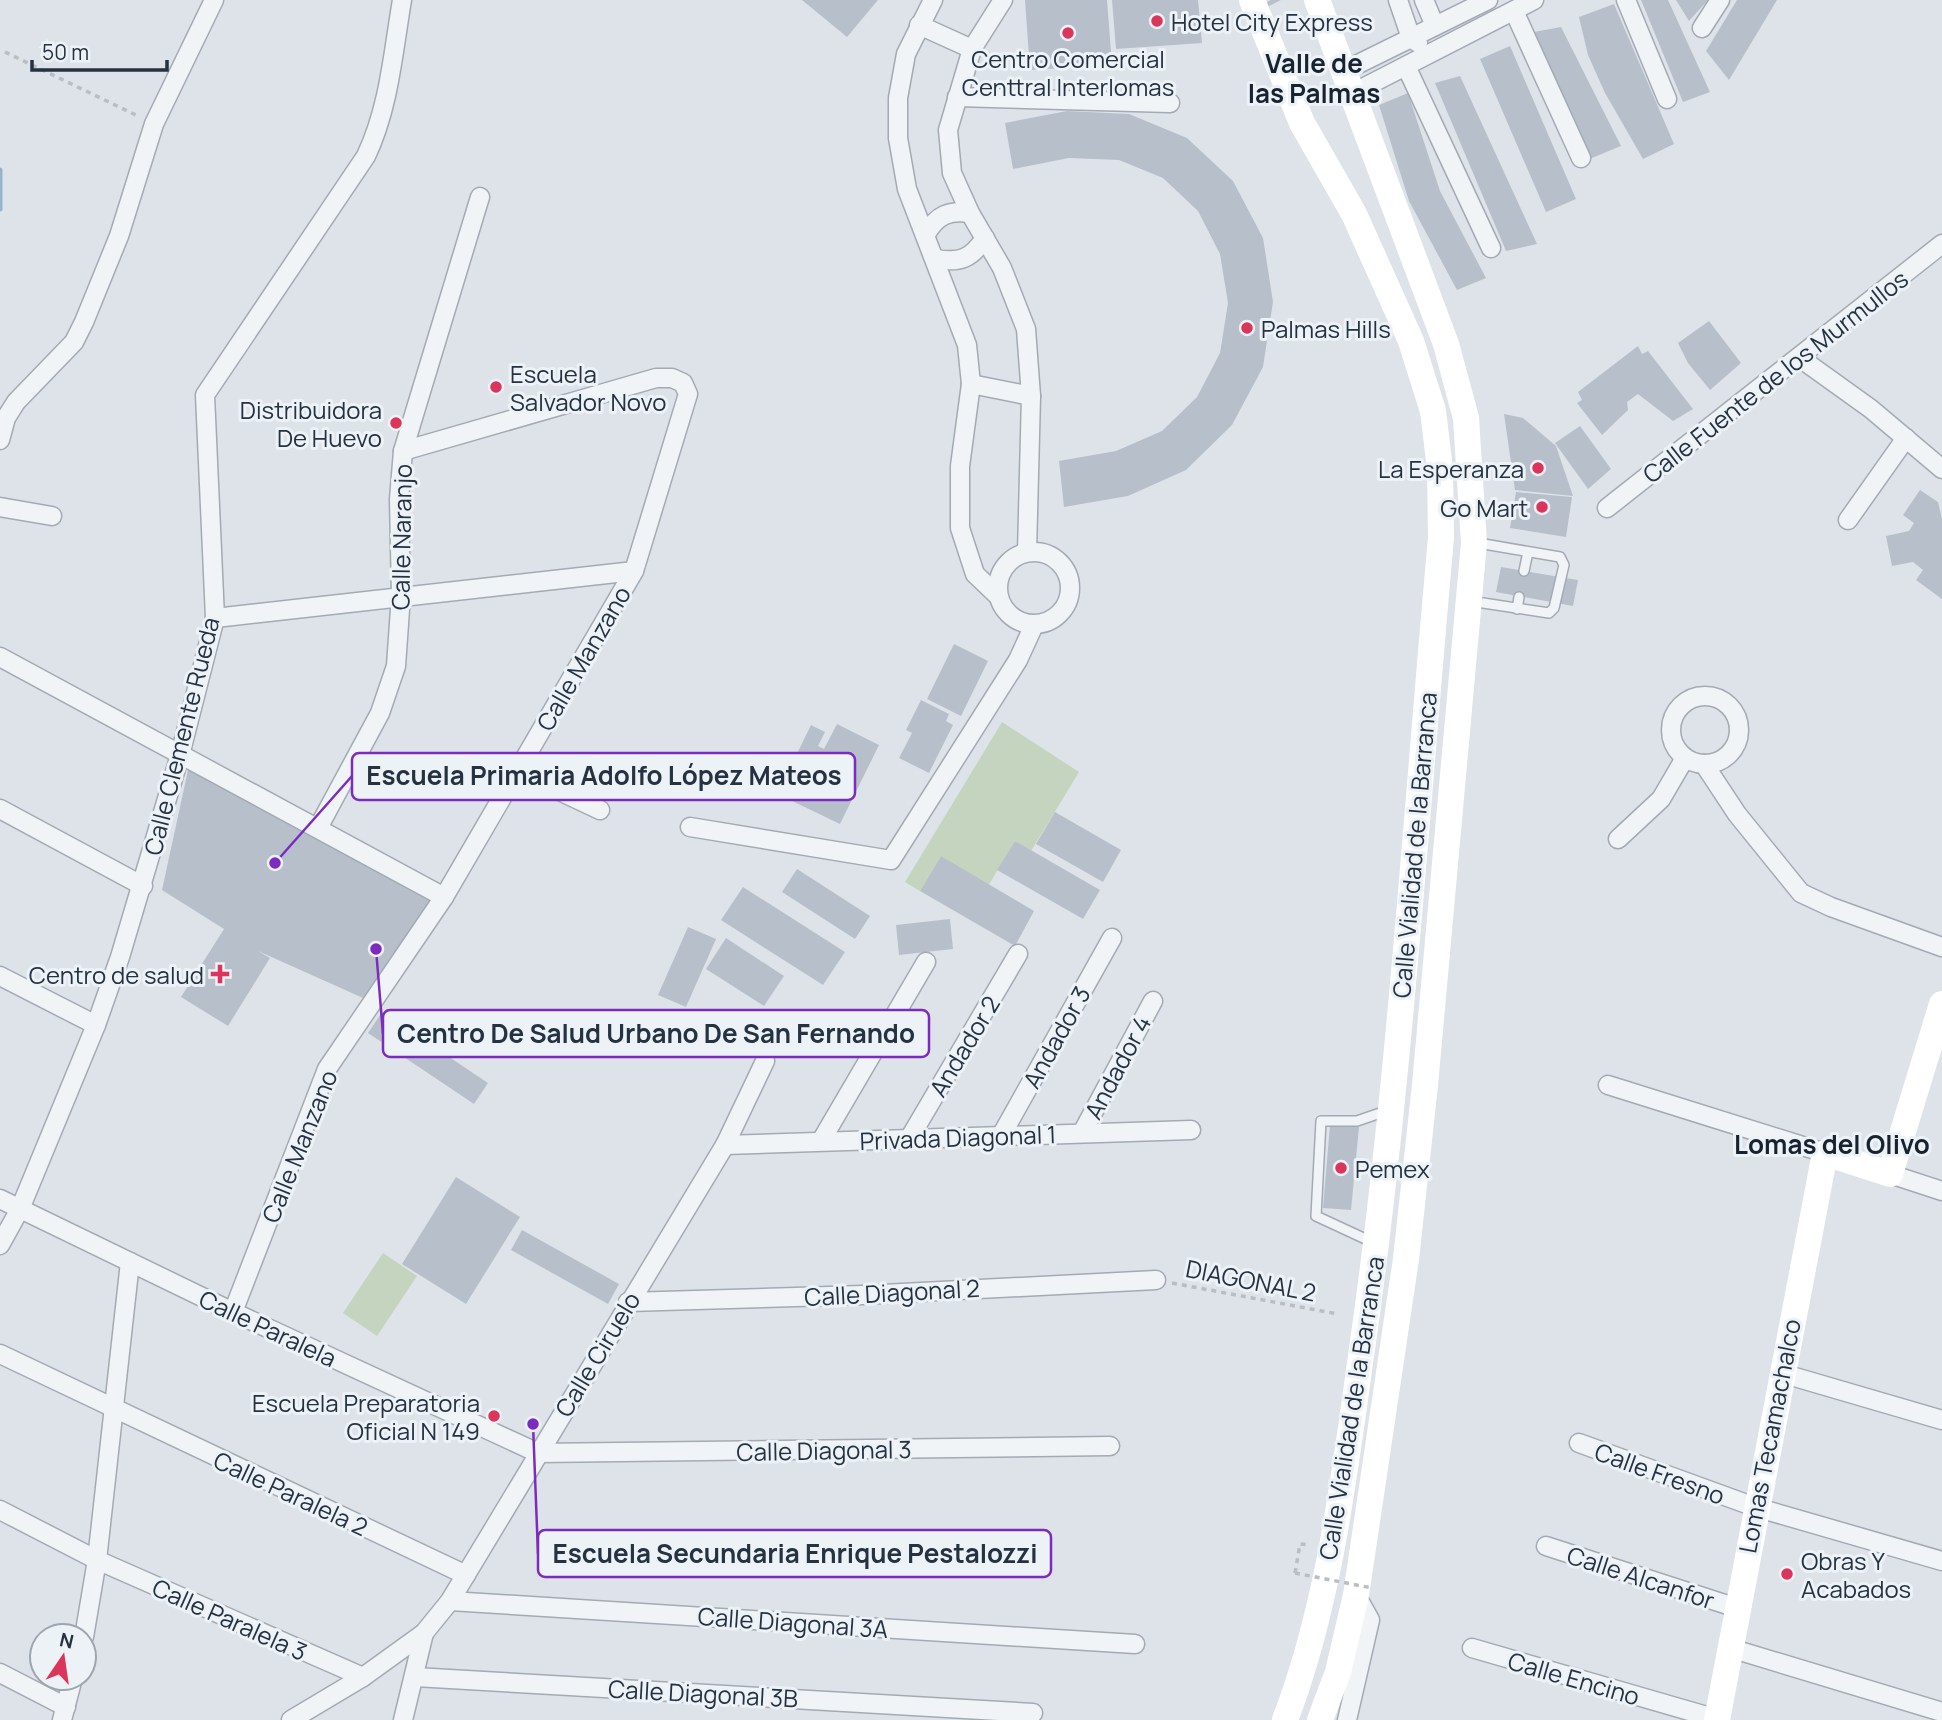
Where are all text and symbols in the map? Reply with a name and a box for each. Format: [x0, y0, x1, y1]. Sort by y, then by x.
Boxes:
place label: Hotel City Express [1171, 5, 1373, 38]
marker: Hotel City Express [1149, 13, 1165, 29]
marker: Centro Comercial Centtral Interlomas [1060, 25, 1076, 41]
scale bar [32, 28, 166, 72]
text: 50 m [42, 38, 89, 66]
place label: Centro Comercial Centtral Interlomas [962, 42, 1174, 103]
district label: Valle de las Palmas [1248, 45, 1380, 111]
street label: Calle Fuente de los Murmullos [1635, 262, 1915, 490]
place label: Palmas Hills [1261, 312, 1391, 345]
marker: Palmas Hills [1239, 320, 1255, 336]
place label: Escuela Salvador Novo [510, 357, 666, 418]
marker: Escuela Salvador Novo [488, 379, 504, 395]
place label: Distribuidora De Huevo [240, 393, 382, 454]
marker: Distribuidora De Huevo [388, 415, 404, 431]
place label: La Esperanza [1378, 452, 1524, 485]
marker: La Esperanza [1530, 460, 1546, 476]
street label: Calle Naranjo [383, 464, 419, 610]
place label: Go Mart [1440, 491, 1528, 524]
marker: Go Mart [1534, 499, 1550, 515]
street label: Calle Manzano [528, 580, 638, 736]
street label: Calle Clemente Rueda [135, 614, 227, 858]
street label: Calle Vialidad de la Barranca [1384, 691, 1444, 999]
callout: Escuela Primaria Adolfo López Mateos [352, 753, 855, 800]
text: Escuela Primaria Adolfo López Mateos [366, 757, 842, 793]
place label: Centro de salud [29, 958, 204, 991]
marker: Centro de salud [210, 964, 230, 984]
street label: Andador 3 [1014, 980, 1098, 1094]
street label: Andador 2 [921, 989, 1007, 1103]
street label: Andador 4 [1076, 1009, 1158, 1125]
callout: Centro De Salud Urbano De San Fernando [383, 1010, 929, 1057]
text: Centro De Salud Urbano De San Fernando [397, 1015, 915, 1051]
street label: Calle Manzano [253, 1065, 345, 1227]
street label: Privada Diagonal 1 [859, 1117, 1057, 1157]
district label: Lomas del Olivo [1734, 1126, 1930, 1162]
place label: Pemex [1355, 1152, 1430, 1185]
marker: Pemex [1333, 1160, 1349, 1176]
street label: DIAGONAL 2 [1183, 1251, 1319, 1309]
street label: Calle Vialidad de la Barranca [1311, 1254, 1391, 1562]
street label: Calle Diagonal 2 [803, 1271, 981, 1313]
street label: Calle Paralela [194, 1282, 342, 1374]
street label: Calle Ciruelo [547, 1285, 647, 1423]
street label: Lomas Tecamachalco [1730, 1316, 1808, 1556]
place label: Escuela Preparatoria Oficial N 149 [252, 1386, 480, 1447]
marker: Escuela Preparatoria Oficial N 149 [486, 1408, 502, 1424]
street label: Calle Diagonal 3 [736, 1432, 912, 1468]
street label: Calle Fresno [1590, 1434, 1730, 1512]
street label: Calle Paralela 2 [209, 1443, 373, 1543]
callout: Escuela Secundaria Enrique Pestalozzi [538, 1530, 1051, 1577]
text: Escuela Secundaria Enrique Pestalozzi [552, 1535, 1038, 1571]
street label: Calle Alcanfor [1563, 1538, 1719, 1616]
place label: Obras Y Acabados [1801, 1544, 1911, 1605]
marker: Obras Y Acabados [1779, 1566, 1795, 1582]
street label: Calle Paralela 3 [147, 1570, 313, 1668]
street label: Calle Diagonal 3A [697, 1599, 889, 1645]
north arrow [28, 1622, 98, 1692]
text: N [57, 1626, 76, 1655]
street label: Calle Encino [1504, 1643, 1644, 1713]
street label: Calle Diagonal 3B [607, 1672, 799, 1714]

